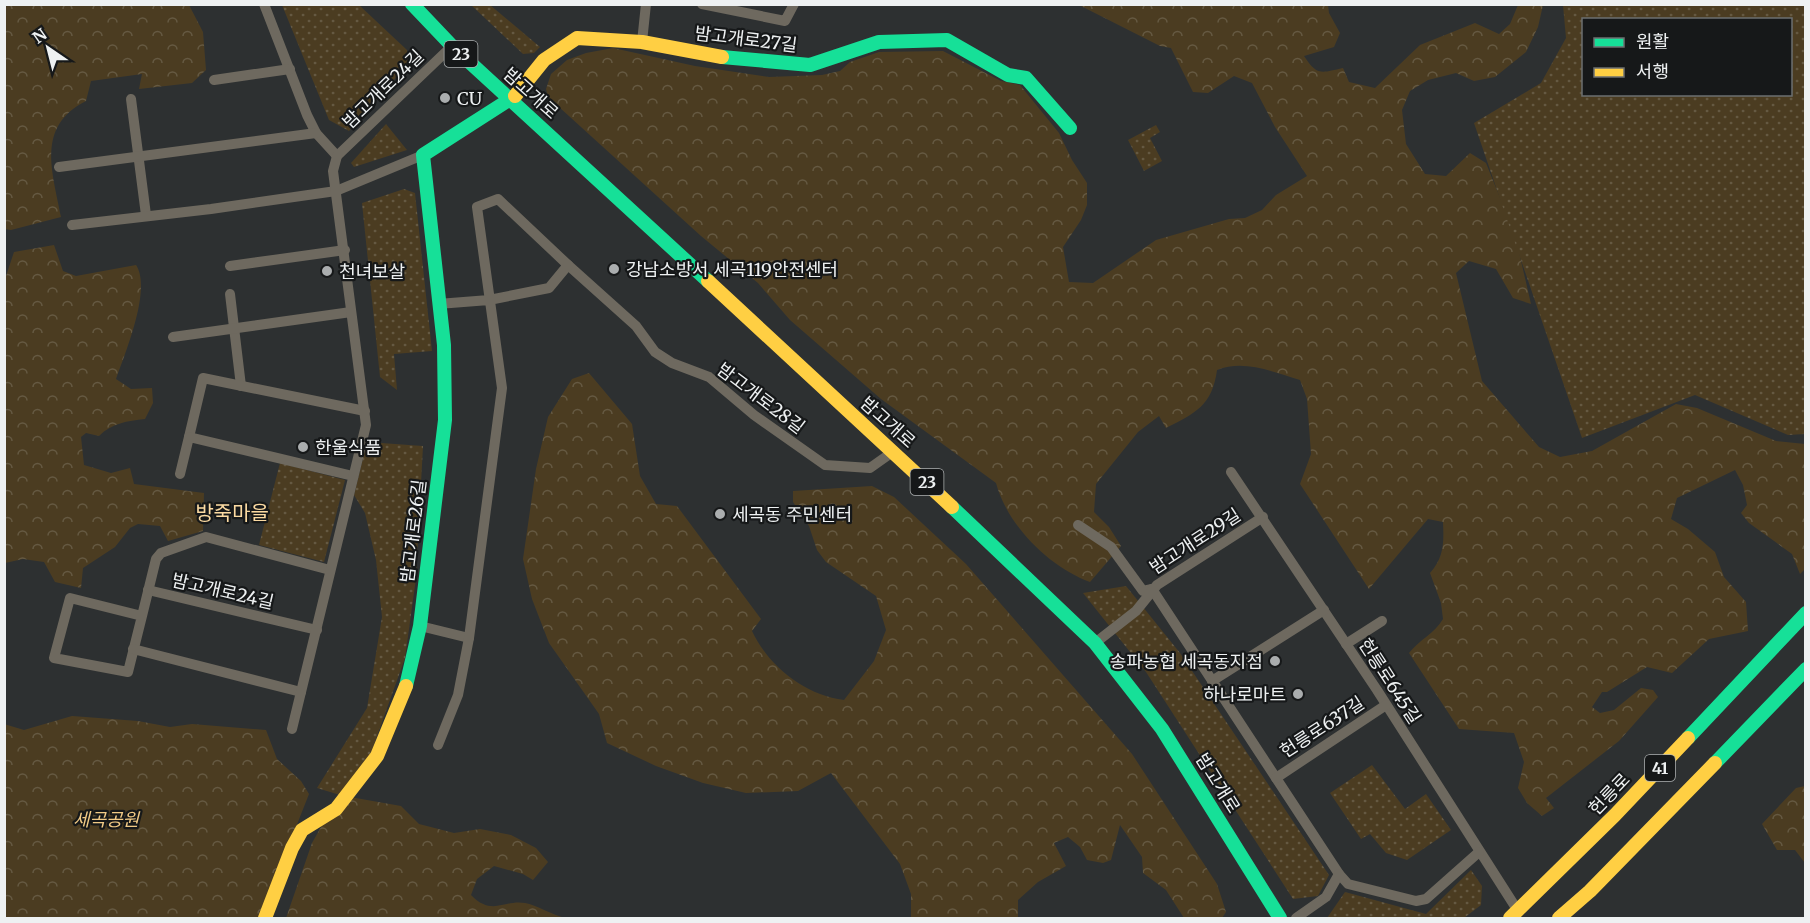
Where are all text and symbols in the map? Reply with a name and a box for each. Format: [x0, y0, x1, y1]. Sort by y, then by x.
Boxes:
north arrow [18, 18, 78, 78]
legend [1582, 18, 1792, 96]
street label: 밤고개로27길 [693, 21, 799, 57]
text: N [28, 24, 51, 48]
text: 원활 [1636, 30, 1669, 53]
road number: 23 [444, 41, 478, 67]
street label: 밤고개로24길 [338, 45, 428, 133]
text: 서행 [1636, 60, 1669, 83]
street label: 밤고개로 [499, 62, 563, 124]
place label: CU [457, 87, 483, 110]
marker: CU [438, 91, 452, 105]
place label: 강남소방서 세곡119안전센터 [626, 258, 838, 281]
place label: 천녀보살 [339, 260, 405, 283]
marker: 강남소방서 세곡119안전센터 [607, 262, 621, 276]
marker: 천녀보살 [320, 264, 334, 278]
street label: 밤고개로28길 [713, 358, 809, 438]
street label: 밤고개로 [856, 391, 920, 453]
place label: 한울식품 [315, 436, 381, 459]
marker: 한울식품 [296, 440, 310, 454]
road number: 23 [910, 469, 944, 495]
street label: 밤고개로26길 [395, 478, 431, 584]
district label: 방죽마을 [195, 500, 269, 525]
place label: 세곡동 주민센터 [732, 503, 852, 526]
street label: 밤고개로29길 [1145, 503, 1245, 579]
marker: 세곡동 주민센터 [713, 507, 727, 521]
street label: 밤고개로24길 [170, 568, 276, 614]
street label: 헌릉로645길 [1354, 634, 1426, 728]
place label: 송파농협 세곡동지점 [1110, 650, 1263, 673]
marker: 송파농협 세곡동지점 [1268, 654, 1282, 668]
place label: 하나로마트 [1203, 683, 1286, 706]
marker: 하나로마트 [1291, 687, 1305, 701]
street label: 헌릉로637길 [1276, 691, 1368, 763]
street label: 밤고개로 [1191, 749, 1245, 817]
road number: 41 [1645, 755, 1675, 781]
street label: 헌릉로 [1583, 768, 1635, 820]
park label: 세곡공원 [73, 808, 141, 831]

